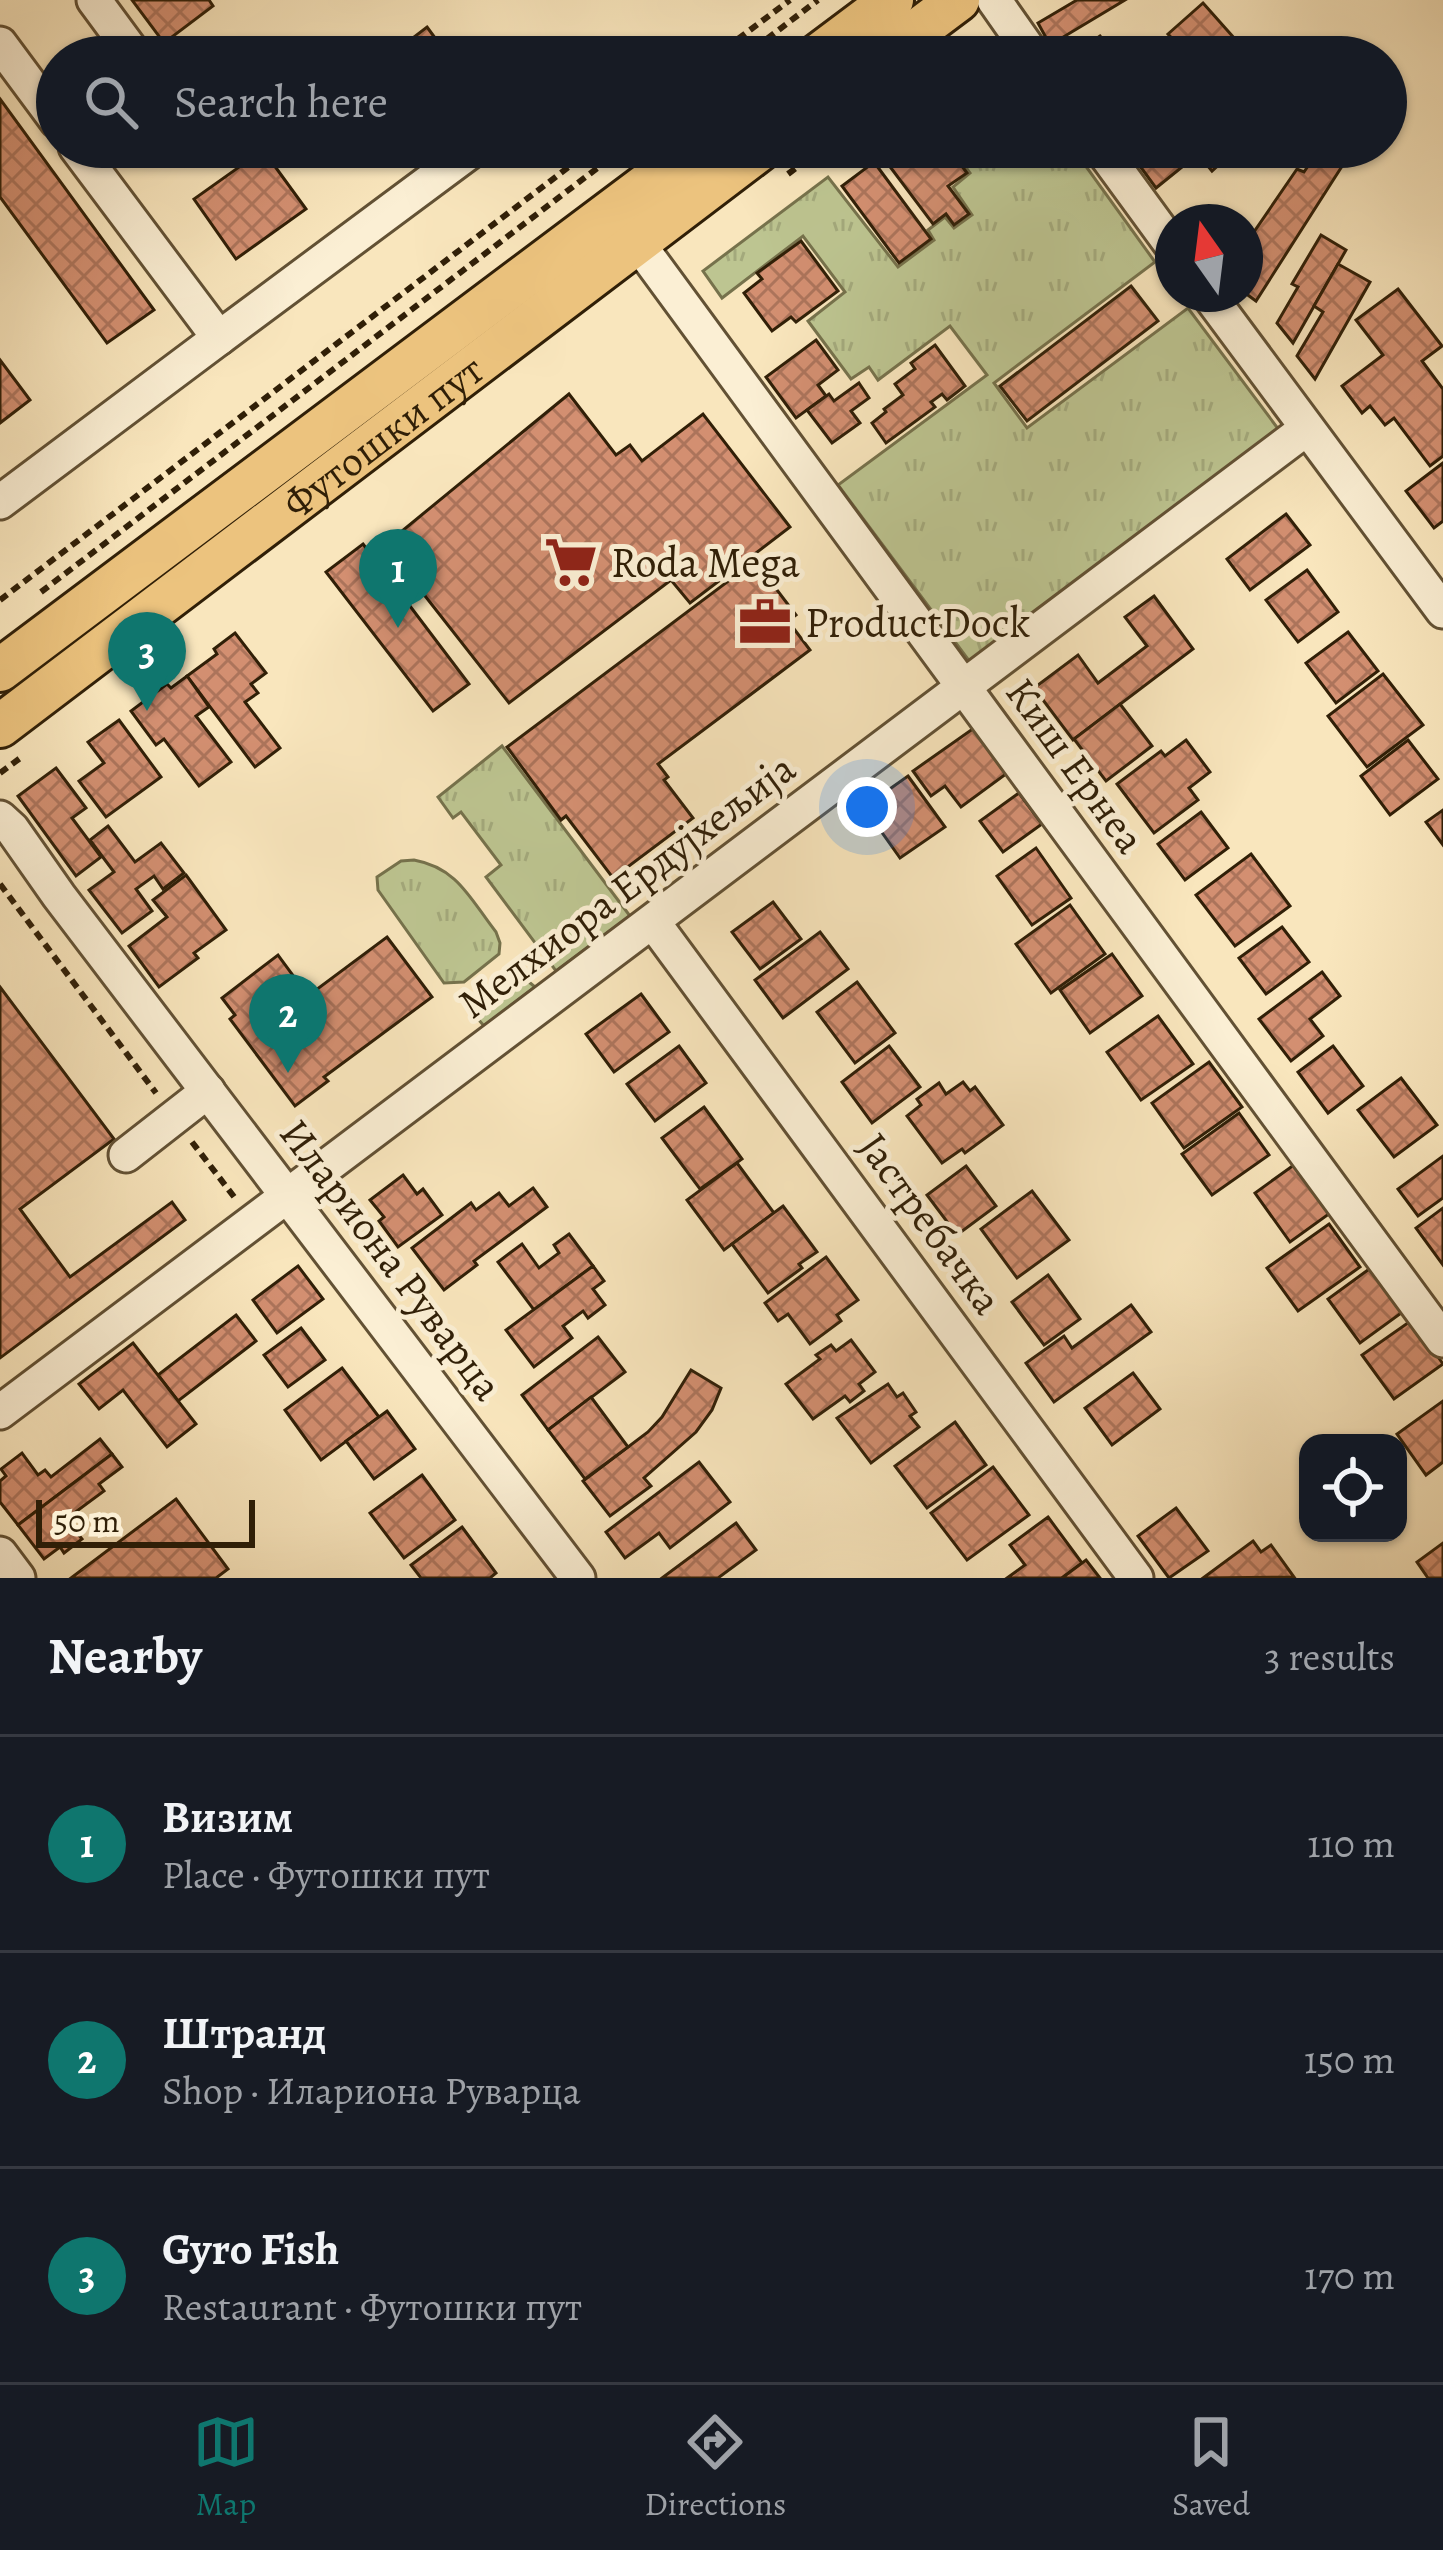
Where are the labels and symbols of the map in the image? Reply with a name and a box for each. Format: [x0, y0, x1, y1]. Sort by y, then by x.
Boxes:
north arrow [1155, 204, 1263, 312]
street label: Футошки пут [270, 341, 495, 531]
pin: 1 [359, 529, 437, 628]
supermarket icon: Roda Mega [542, 533, 600, 591]
place label: Roda Mega [611, 534, 800, 591]
office icon: ProductDock [736, 593, 794, 651]
place label: ProductDock [805, 594, 1030, 651]
pin: 3 [108, 612, 186, 711]
street label: Киш Ернеа [993, 666, 1159, 865]
street label: Мелхиора Ердујхељија [446, 739, 807, 1031]
your location [837, 777, 897, 837]
pin: 2 [249, 974, 327, 1073]
street label: Илариона Руварца [267, 1107, 517, 1412]
street label: Јастребачка [845, 1121, 1016, 1326]
scale bar [36, 1494, 255, 1547]

